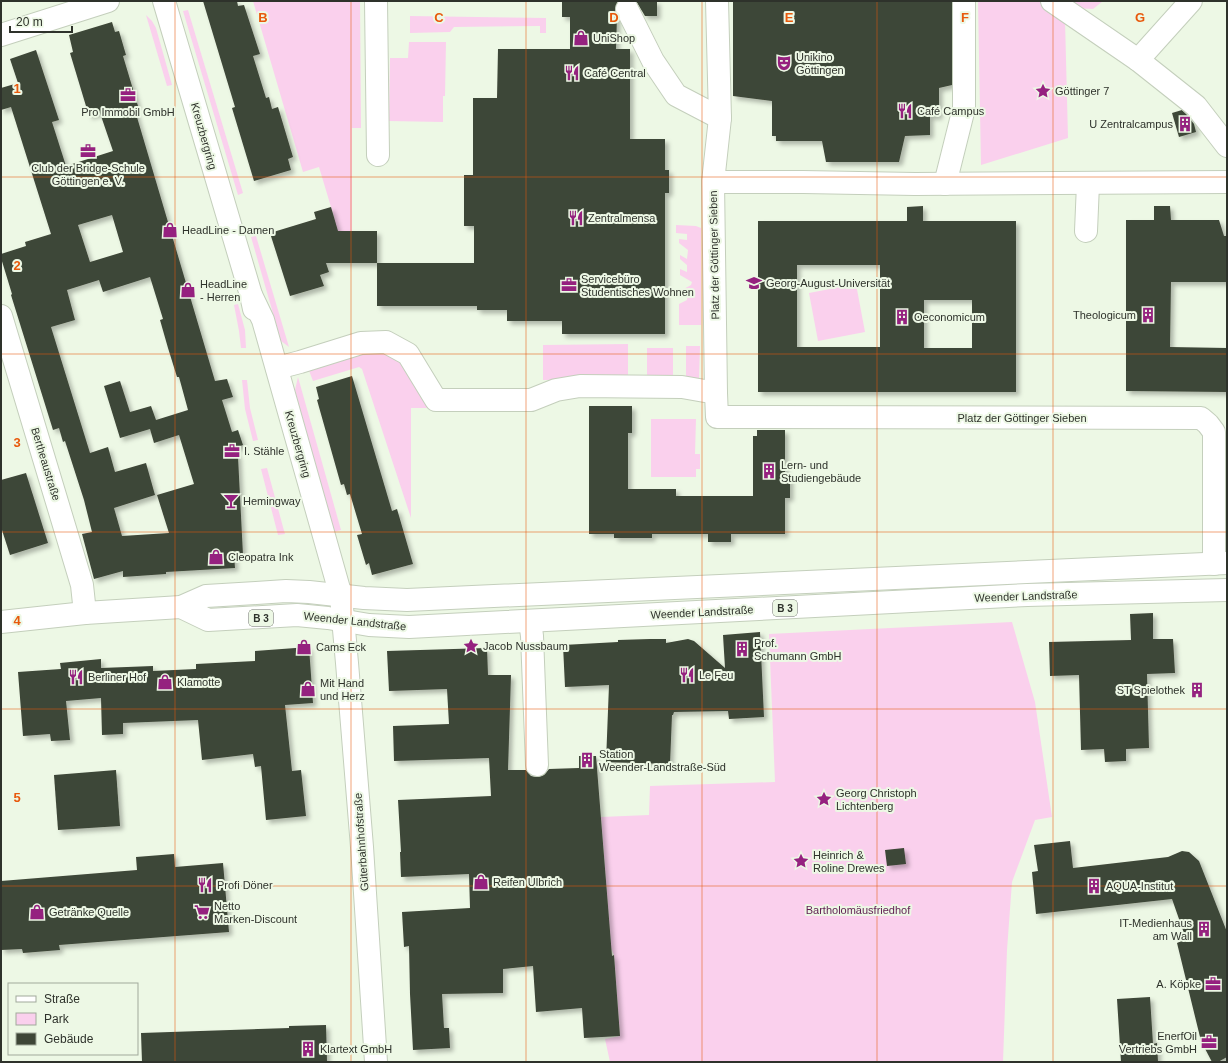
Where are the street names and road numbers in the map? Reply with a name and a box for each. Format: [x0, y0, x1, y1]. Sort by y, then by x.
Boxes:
street label: Kreuzbergring [189, 101, 219, 171]
street label: Platz der Göttinger Sieben [707, 190, 721, 320]
street label: Kreuzbergring [283, 409, 313, 479]
street label: Platz der Göttinger Sieben [957, 412, 1087, 424]
street label: Bertheaustraße [29, 426, 63, 502]
street label: Weender Landstraße [974, 588, 1078, 604]
road number: B 3 [773, 600, 797, 616]
street label: Weender Landstraße [650, 603, 754, 621]
road number: B 3 [249, 610, 273, 626]
street label: Weender Landstraße [303, 610, 407, 632]
street label: Güterbahnhofstraße [352, 792, 370, 892]

